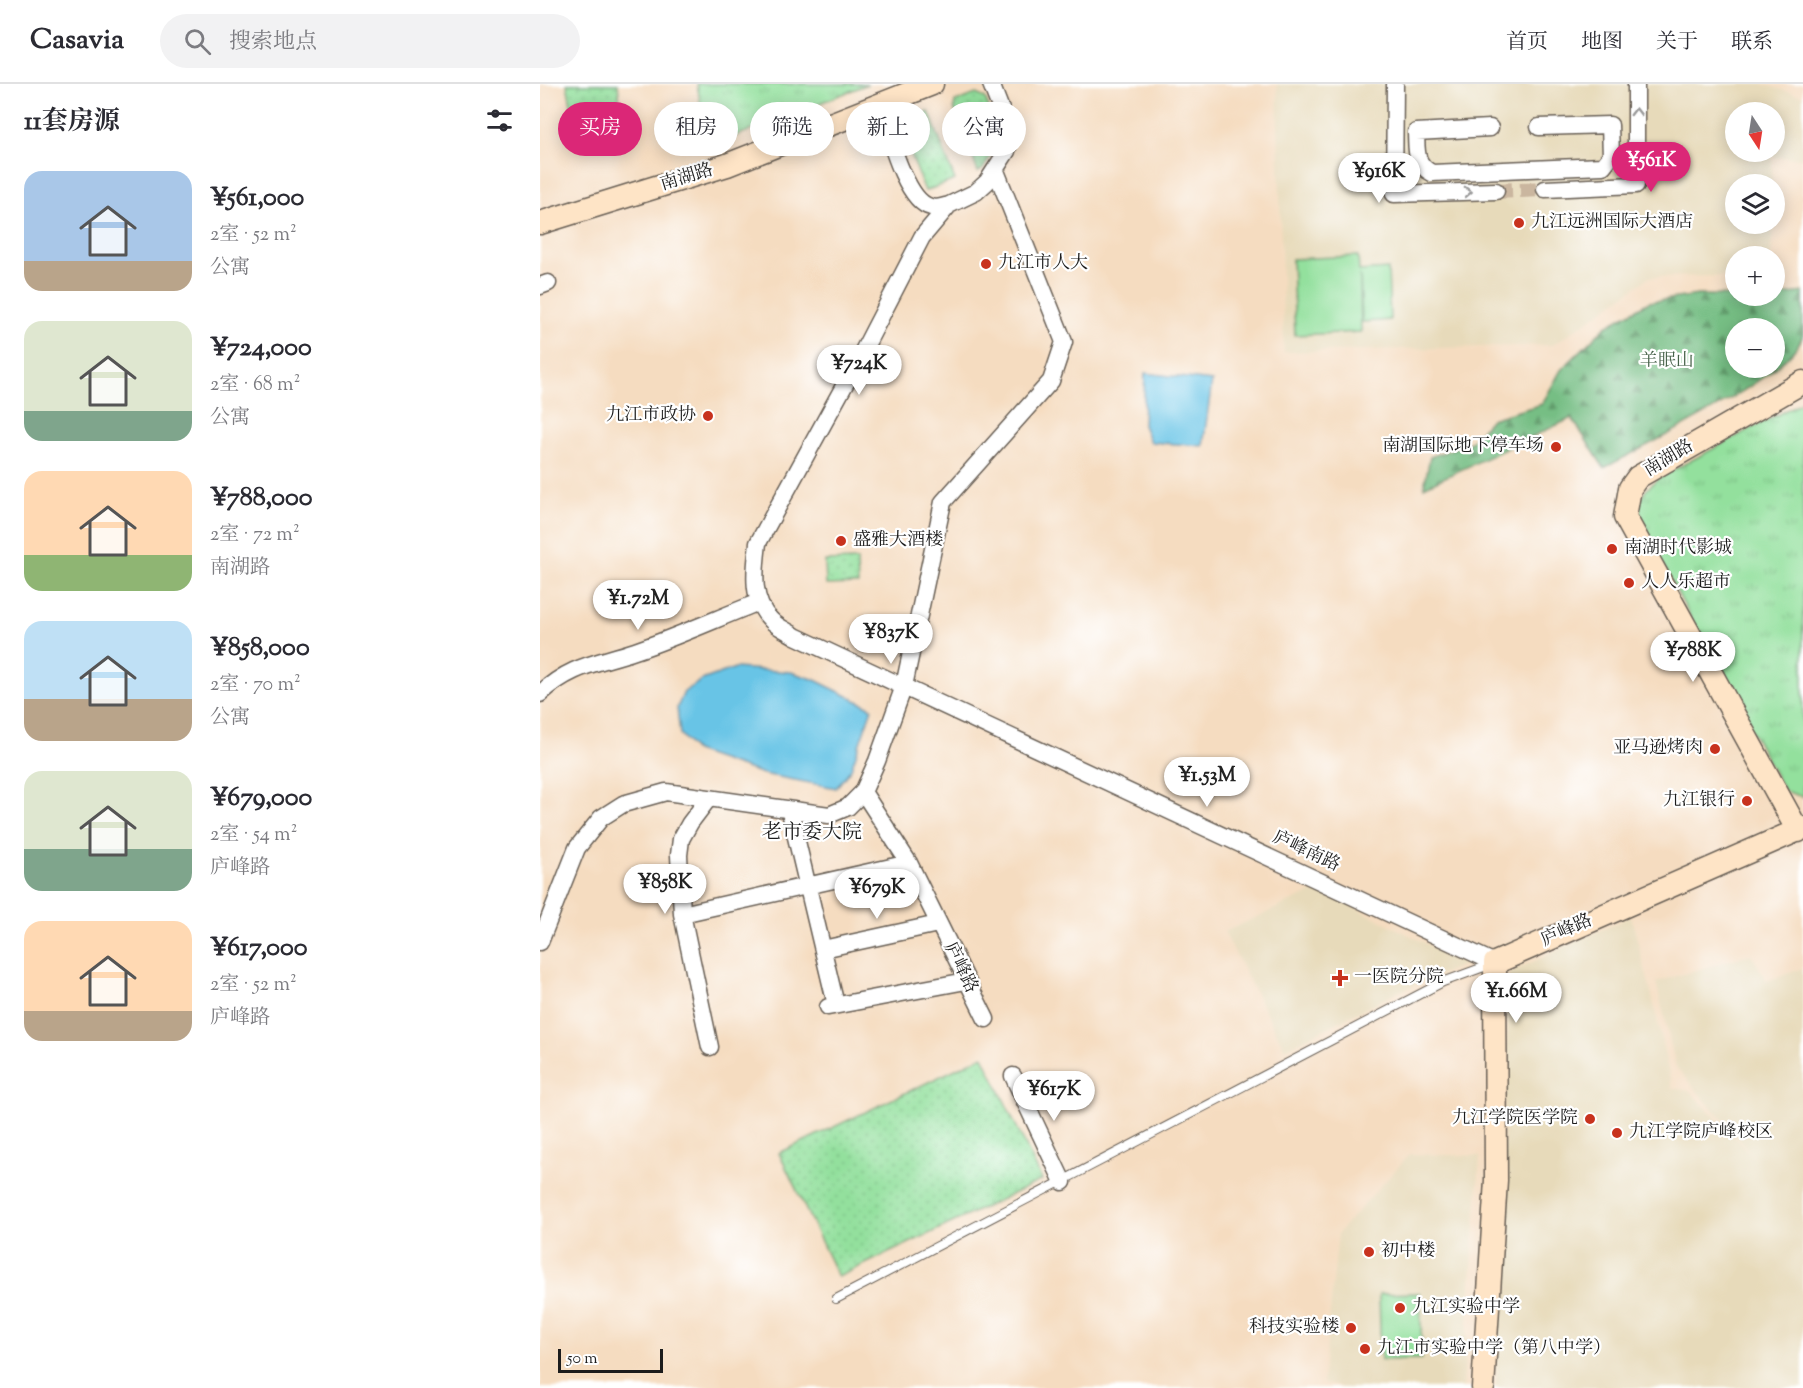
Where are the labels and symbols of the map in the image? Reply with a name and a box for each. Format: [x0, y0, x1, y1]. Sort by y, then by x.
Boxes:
north arrow [1725, 102, 1785, 162]
one-way arrow [1630, 108, 1642, 117]
pin: ¥561K [1609, 142, 1693, 193]
pin: ¥916K [1337, 153, 1421, 204]
street label: 南湖路 [657, 158, 717, 198]
one-way arrow [1463, 185, 1472, 198]
place label: 九江远洲国际大酒店 [1531, 210, 1693, 236]
marker: 九江远洲国际大酒店 [1512, 216, 1526, 230]
place label: 九江市人大 [998, 251, 1088, 277]
marker: 九江市人大 [979, 257, 993, 271]
pin: ¥724K [817, 345, 901, 396]
park label: 羊眠山 [1640, 349, 1694, 375]
place label: 九江市政协 [606, 403, 696, 429]
marker: 九江市政协 [701, 409, 715, 423]
place label: 南湖国际地下停车场 [1382, 434, 1544, 460]
street label: 南湖路 [1639, 434, 1699, 484]
marker: 南湖国际地下停车场 [1549, 440, 1563, 454]
place label: 盛雅大酒楼 [853, 528, 943, 554]
marker: 盛雅大酒楼 [834, 534, 848, 548]
place label: 南湖时代影城 [1624, 536, 1732, 562]
marker: 南湖时代影城 [1605, 542, 1619, 556]
place label: 人人乐超市 [1641, 570, 1731, 596]
marker: 人人乐超市 [1622, 576, 1636, 590]
pin: ¥1.72M [589, 580, 687, 631]
pin: ¥837K [849, 614, 933, 665]
pin: ¥788K [1651, 632, 1735, 683]
place label: 亚马逊烤肉 [1613, 736, 1703, 762]
marker: 亚马逊烤肉 [1708, 742, 1722, 756]
pin: ¥1.53M [1158, 757, 1256, 808]
place label: 九江银行 [1663, 788, 1735, 814]
marker: 九江银行 [1740, 794, 1754, 808]
district label: 老市委大院 [762, 819, 862, 848]
street label: 庐峰南路 [1268, 825, 1344, 879]
pin: ¥858K [623, 864, 707, 915]
pin: ¥679K [835, 869, 919, 920]
street label: 庐峰路 [1537, 908, 1597, 954]
street label: 庐峰路 [936, 938, 984, 998]
place label: 一医院分院 [1354, 965, 1444, 991]
marker: 一医院分院 [1331, 969, 1349, 987]
pin: ¥1.66M [1467, 973, 1565, 1024]
pin: ¥617K [1012, 1071, 1096, 1122]
place label: 九江学院医学院 [1452, 1106, 1578, 1132]
marker: 九江学院医学院 [1583, 1112, 1597, 1126]
place label: 九江学院庐峰校区 [1629, 1120, 1773, 1146]
marker: 九江学院庐峰校区 [1610, 1126, 1624, 1140]
place label: 初中楼 [1381, 1239, 1435, 1265]
marker: 初中楼 [1362, 1245, 1376, 1259]
place label: 九江实验中学 [1412, 1295, 1520, 1321]
marker: 九江实验中学 [1393, 1301, 1407, 1315]
place label: 科技实验楼 [1249, 1315, 1339, 1341]
marker: 科技实验楼 [1344, 1321, 1358, 1335]
place label: 九江市实验中学（第八中学） [1377, 1336, 1611, 1362]
marker: 九江市实验中学（第八中学） [1358, 1342, 1372, 1356]
scale bar [558, 1346, 663, 1374]

